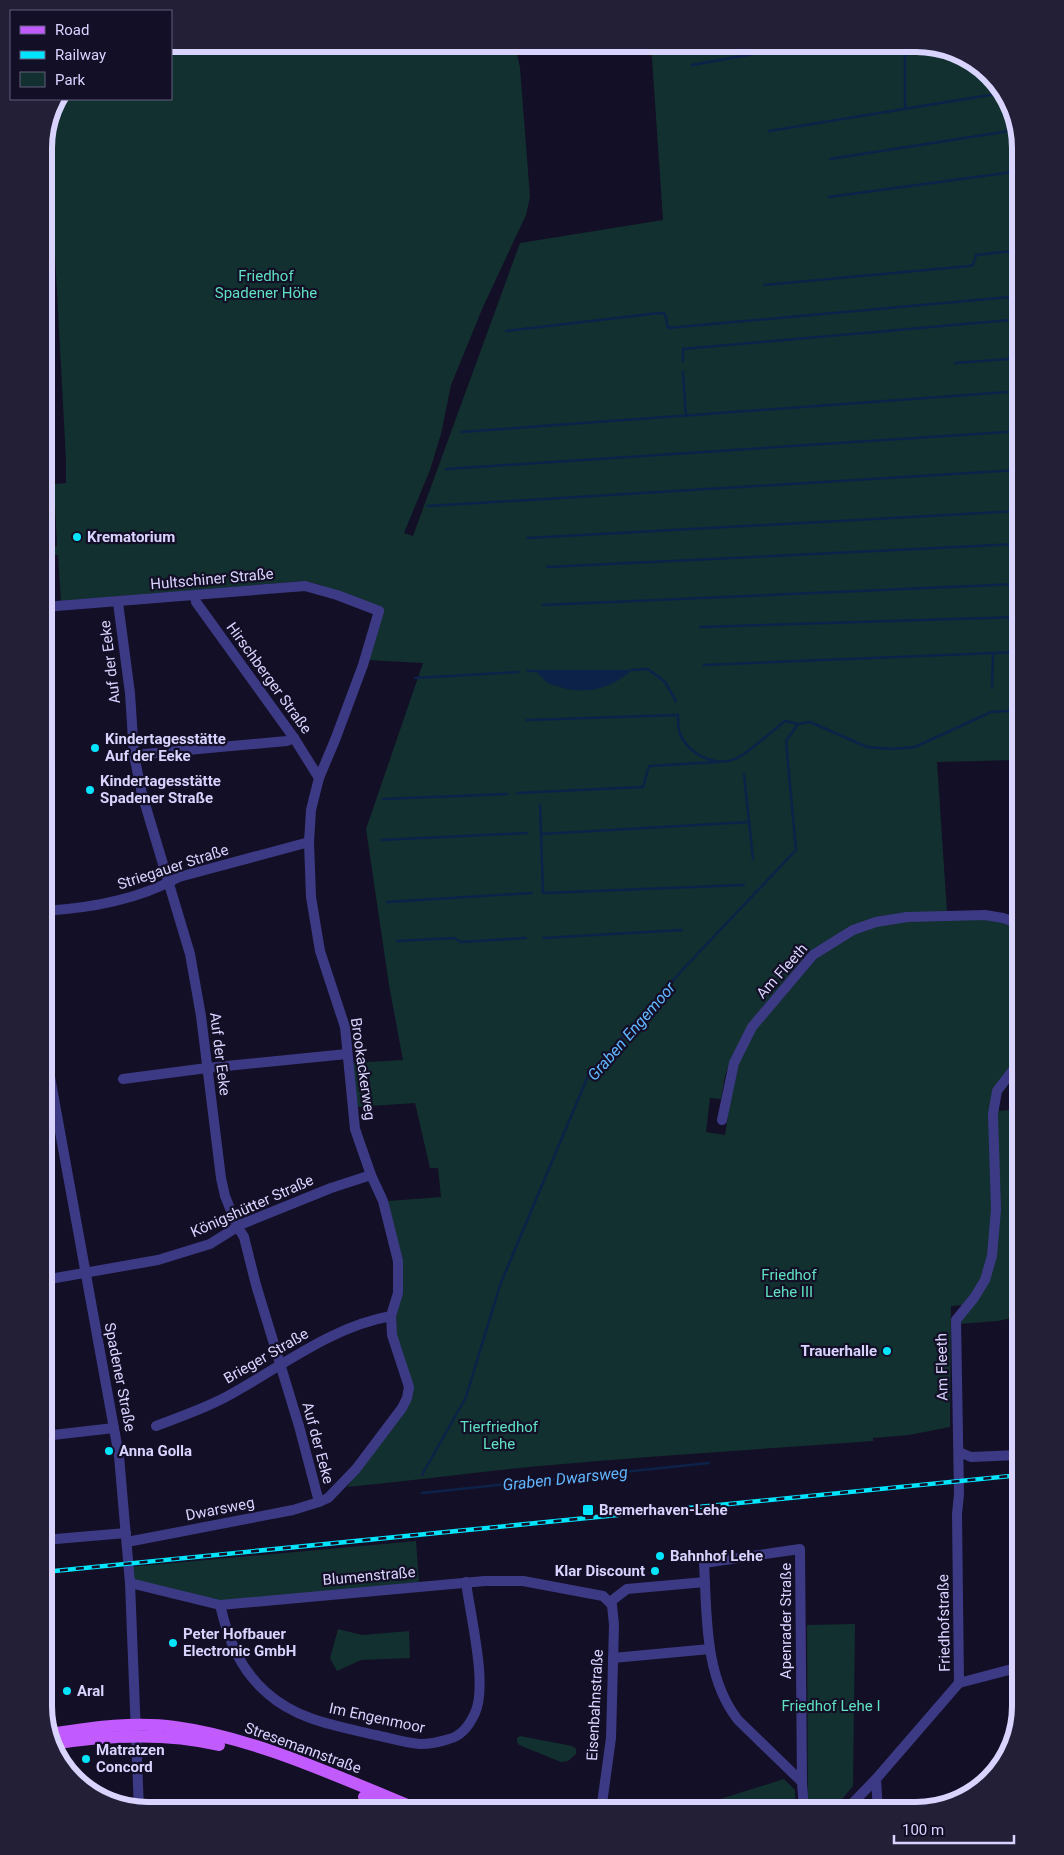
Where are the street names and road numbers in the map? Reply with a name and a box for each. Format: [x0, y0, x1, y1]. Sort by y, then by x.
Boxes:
street label: Hultschiner Straße [150, 565, 274, 593]
street label: Auf der Eeke [96, 619, 124, 705]
street label: Hirschberger Straße [223, 619, 316, 737]
street label: Striegauer Straße [115, 841, 231, 893]
street label: Am Fleeth [753, 940, 811, 1002]
street label: Auf der Eeke [206, 1011, 234, 1097]
street label: Brookackerweg [347, 1017, 379, 1121]
street label: Königshütter Straße [188, 1171, 316, 1241]
street label: Spadener Straße [101, 1321, 139, 1433]
street label: Brieger Straße [220, 1324, 312, 1388]
street label: Am Fleeth [932, 1333, 952, 1401]
street label: Auf der Eeke [298, 1400, 338, 1486]
street label: Dwarsweg [184, 1494, 256, 1524]
street label: Blumenstraße [322, 1563, 416, 1589]
street label: Apenrader Straße [777, 1563, 795, 1679]
street label: Friedhofstraße [934, 1574, 954, 1672]
street label: Eisenbahnstraße [583, 1649, 607, 1761]
street label: Im Engenmoor [327, 1699, 427, 1737]
street label: Stresemannstraße [242, 1719, 364, 1777]

